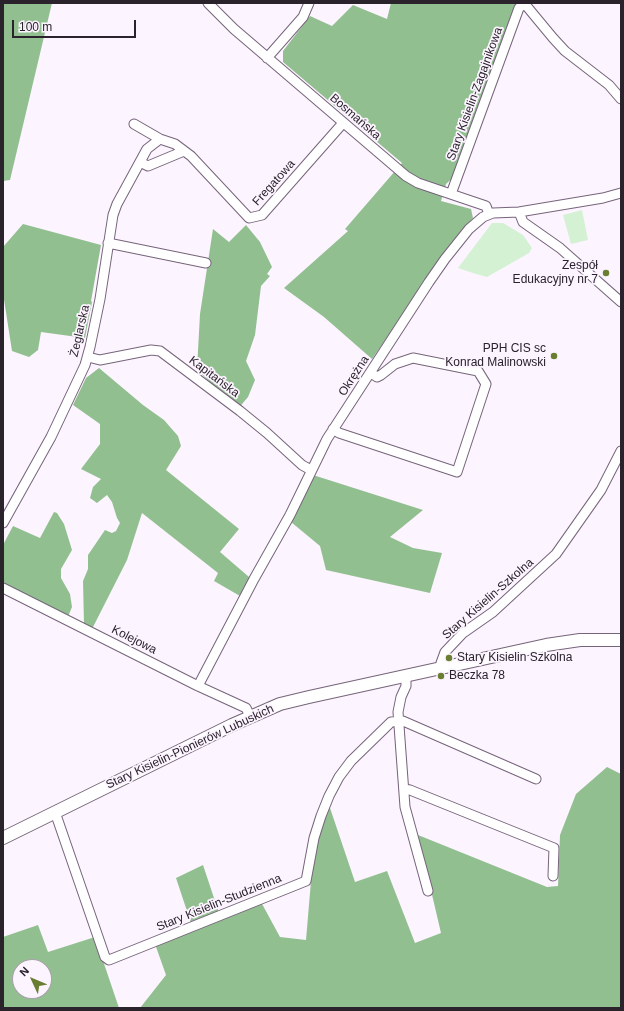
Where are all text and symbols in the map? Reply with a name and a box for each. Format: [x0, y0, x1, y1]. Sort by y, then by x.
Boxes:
scale bar [14, 12, 138, 38]
text: 100 m [19, 20, 52, 34]
street label: Stary Kisielin-Zagajnikowa [444, 25, 506, 163]
street label: Bosmańska [327, 91, 383, 143]
street label: Fregatowa [250, 157, 298, 209]
place label: Zespół Edukacyjny nr 7 [513, 259, 598, 287]
marker: Zespół Edukacyjny nr 7 [601, 268, 611, 278]
street label: Żeglarska [67, 304, 93, 358]
place label: PPH CIS sc Konrad Malinowski [445, 342, 546, 370]
marker: PPH CIS sc Konrad Malinowski [549, 351, 559, 361]
street label: Kapitańska [186, 353, 242, 401]
street label: Okrężna [336, 353, 372, 399]
street label: Stary Kisielin-Szkolna [439, 555, 537, 643]
street label: Kolejowa [109, 623, 159, 657]
place label: Stary Kisielin Szkolna [457, 651, 572, 665]
marker: Stary Kisielin Szkolna [444, 653, 454, 663]
place label: Beczka 78 [449, 669, 505, 683]
marker: Beczka 78 [436, 671, 446, 681]
street label: Stary Kisielin-Pionierów Lubuskich [104, 702, 276, 792]
street label: Stary Kisielin-Studzienna [154, 871, 284, 935]
north arrow [12, 959, 52, 999]
text: N [17, 964, 31, 978]

